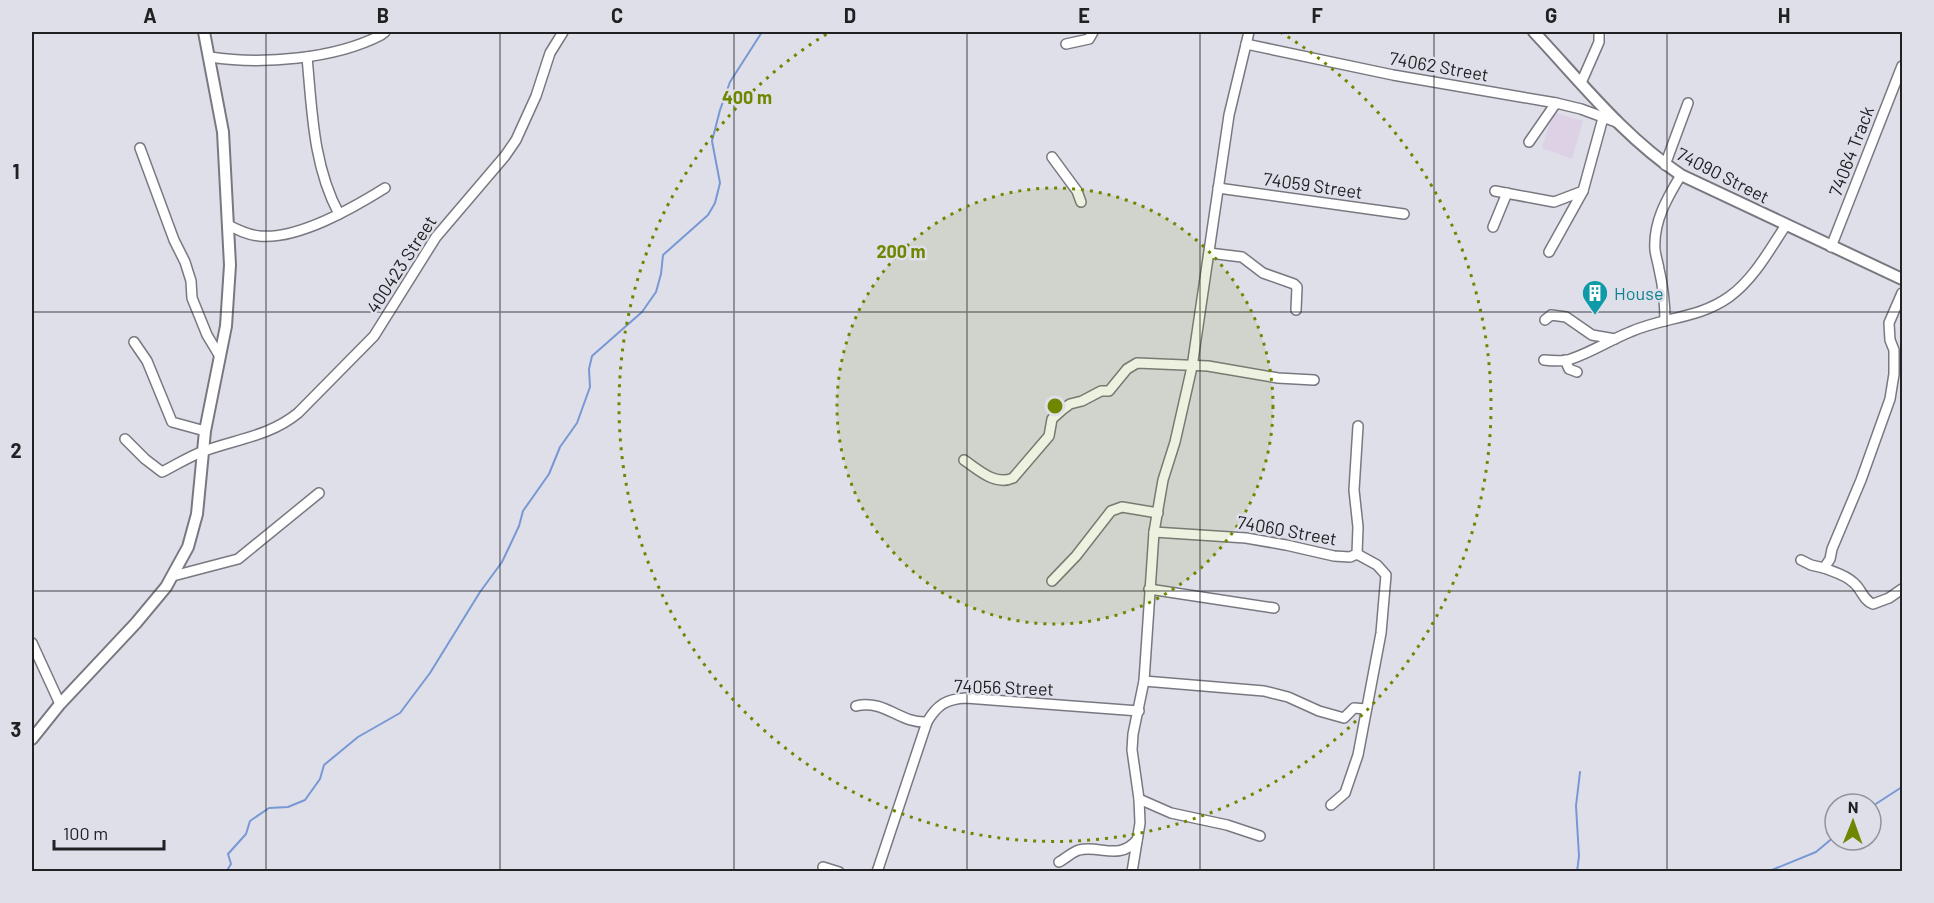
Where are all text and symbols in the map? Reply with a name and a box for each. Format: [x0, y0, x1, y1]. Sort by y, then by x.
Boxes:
text: A [143, 3, 157, 27]
text: B [377, 3, 389, 27]
text: C [611, 3, 623, 27]
text: D [844, 3, 856, 27]
text: E [1078, 3, 1090, 27]
text: F [1311, 3, 1323, 27]
text: G [1545, 3, 1557, 27]
text: H [1778, 3, 1790, 27]
street label: 74062 Street [1388, 46, 1490, 86]
text: 400 m [722, 86, 772, 108]
street label: 74064 Track [1824, 103, 1878, 199]
street label: 74090 Street [1673, 142, 1773, 208]
text: 1 [12, 159, 20, 183]
street label: 74059 Street [1262, 167, 1364, 203]
street label: 400423 Street [361, 211, 441, 317]
text: 200 m [876, 240, 926, 262]
building icon: House [1580, 278, 1610, 316]
place label: House [1614, 282, 1663, 304]
centre of rings [1045, 396, 1065, 416]
text: 2 [10, 438, 22, 462]
street label: 74060 Street [1235, 510, 1339, 550]
street label: 74056 Street [954, 674, 1054, 700]
text: 3 [11, 717, 21, 741]
north arrow [1823, 792, 1883, 852]
text: N [1848, 797, 1859, 816]
scale bar [54, 813, 164, 851]
text: 100 m [63, 822, 108, 844]

